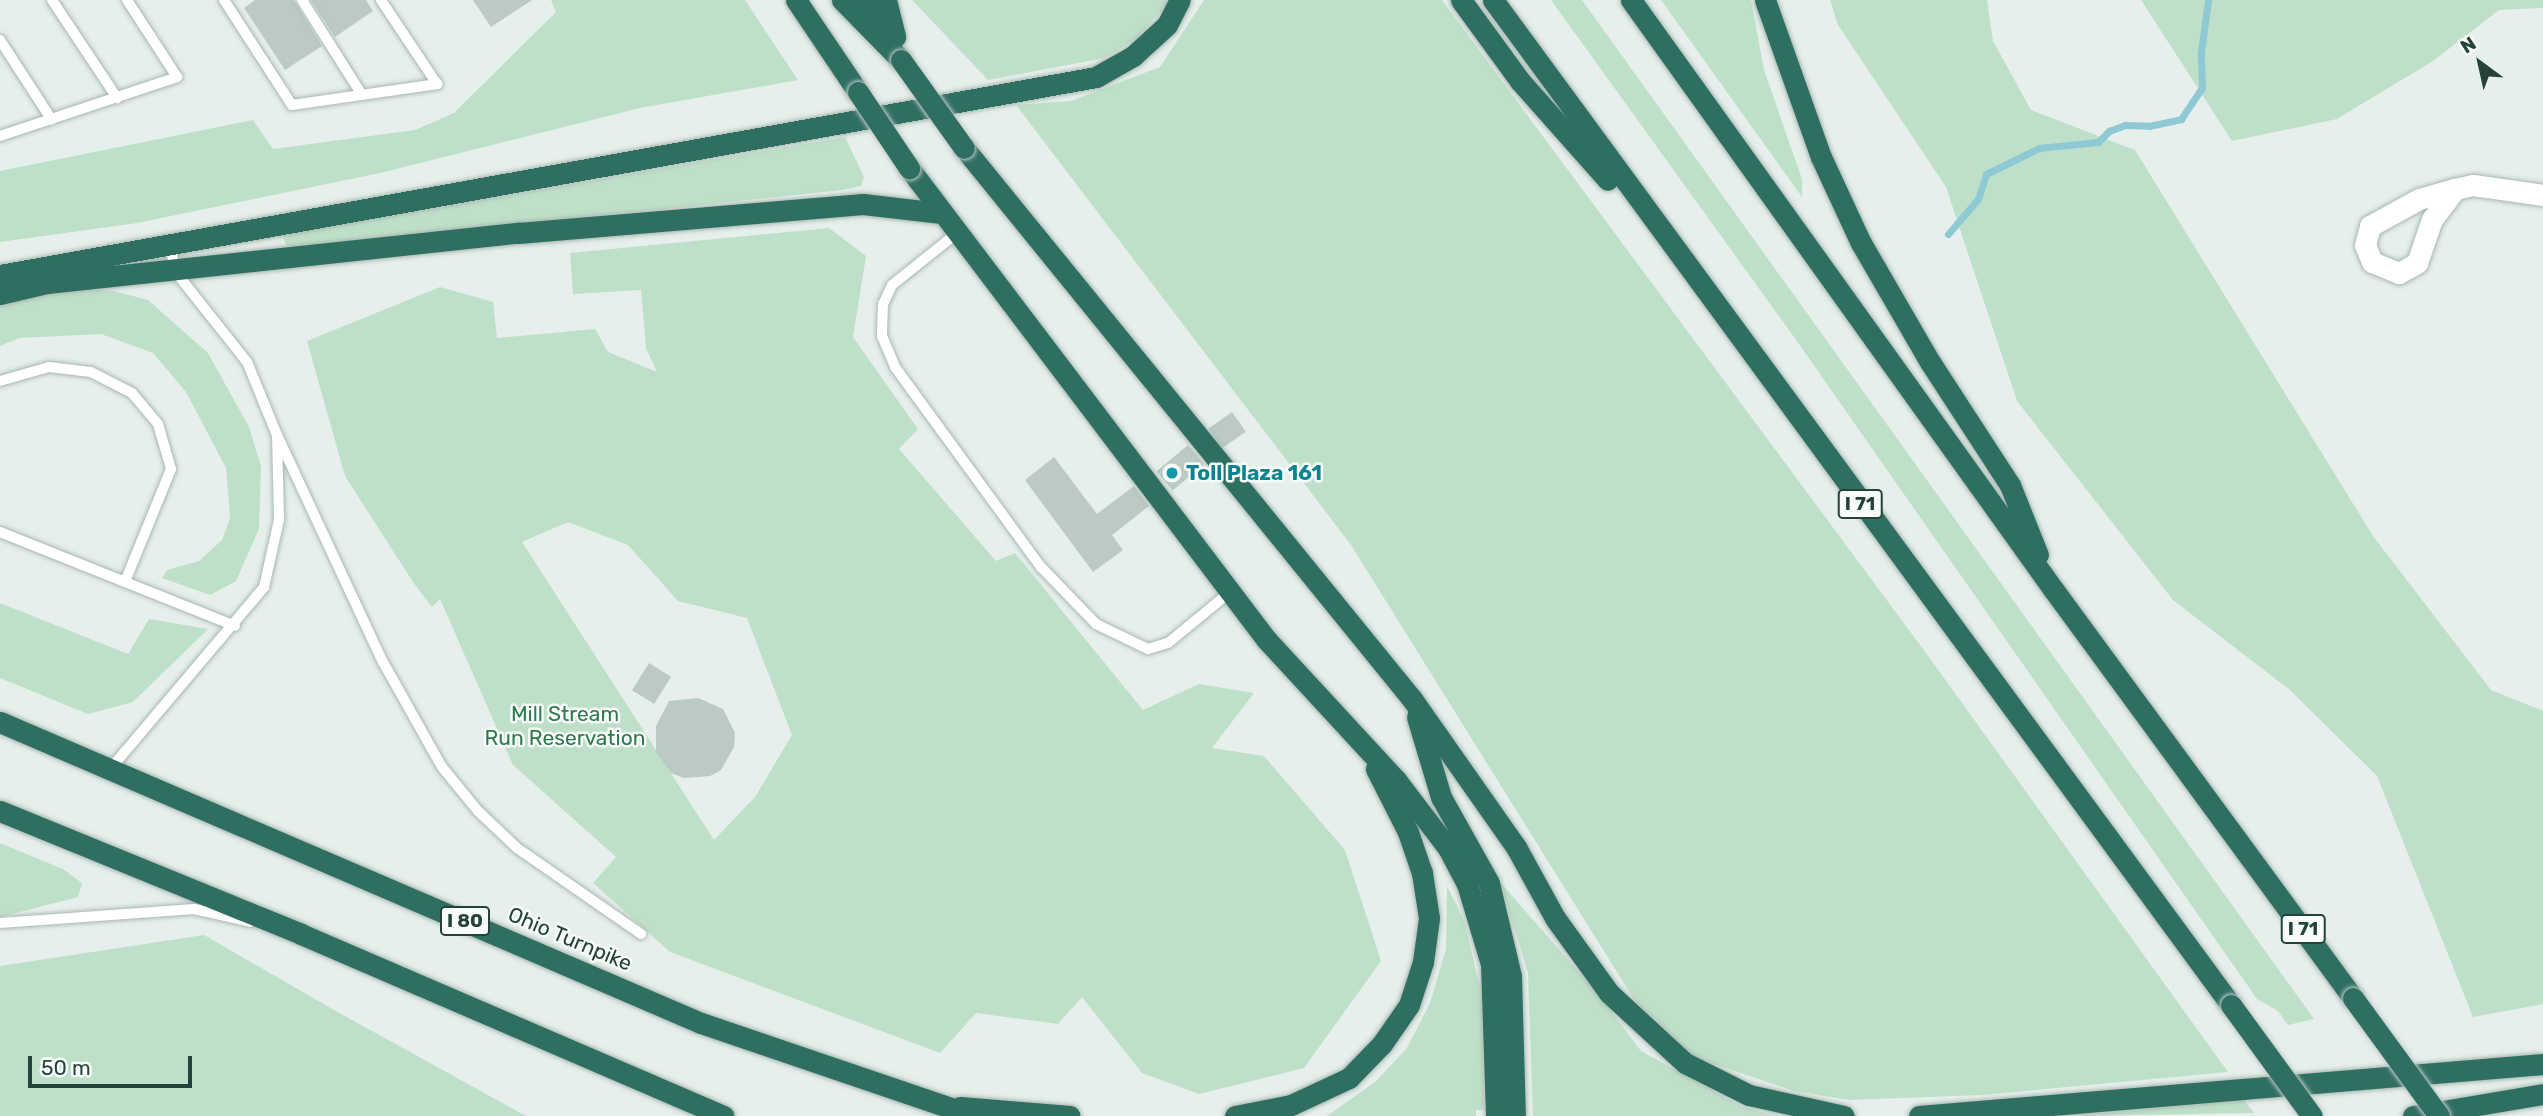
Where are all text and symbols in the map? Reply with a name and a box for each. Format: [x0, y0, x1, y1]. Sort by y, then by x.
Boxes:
north arrow [2445, 28, 2515, 98]
text: N [2456, 32, 2480, 58]
place label: Toll Plaza 161 [1186, 460, 1322, 486]
marker: Toll Plaza 161 [1164, 465, 1180, 481]
road number: I 71 [1837, 489, 1883, 520]
park label: Mill Stream Run Reservation [485, 701, 645, 751]
street label: Ohio Turnpike [504, 901, 636, 977]
road number: I 80 [439, 906, 491, 937]
road number: I 71 [2280, 914, 2326, 945]
scale bar [32, 1042, 196, 1086]
text: 50 m [41, 1055, 91, 1080]

